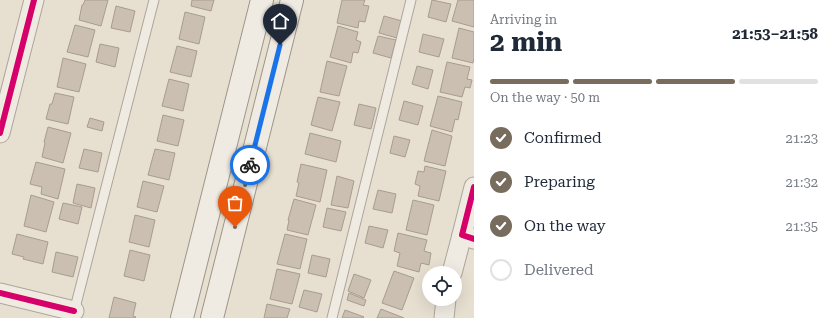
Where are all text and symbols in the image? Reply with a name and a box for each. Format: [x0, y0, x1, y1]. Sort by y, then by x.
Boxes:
pin [263, 4, 297, 45]
icon: home [269, 10, 291, 32]
text: Arriving in [490, 12, 557, 27]
text: 21:53–21:58 [732, 25, 818, 43]
text: 2 min [490, 27, 562, 57]
text: On the way · 50 m [490, 90, 600, 105]
icon: check [490, 127, 512, 149]
text: Confirmed [524, 129, 602, 147]
text: 21:23 [786, 131, 818, 146]
courier [230, 145, 270, 185]
icon: bike [239, 154, 261, 176]
icon: check [490, 171, 512, 193]
text: Preparing [524, 173, 595, 191]
text: 21:32 [786, 175, 818, 190]
pin [218, 186, 252, 227]
icon: bag [224, 192, 246, 214]
icon: check [490, 215, 512, 237]
text: On the way [524, 217, 606, 235]
text: 21:35 [786, 219, 818, 234]
text: Delivered [524, 261, 594, 279]
map controls [422, 266, 462, 306]
button: locate [422, 266, 462, 306]

